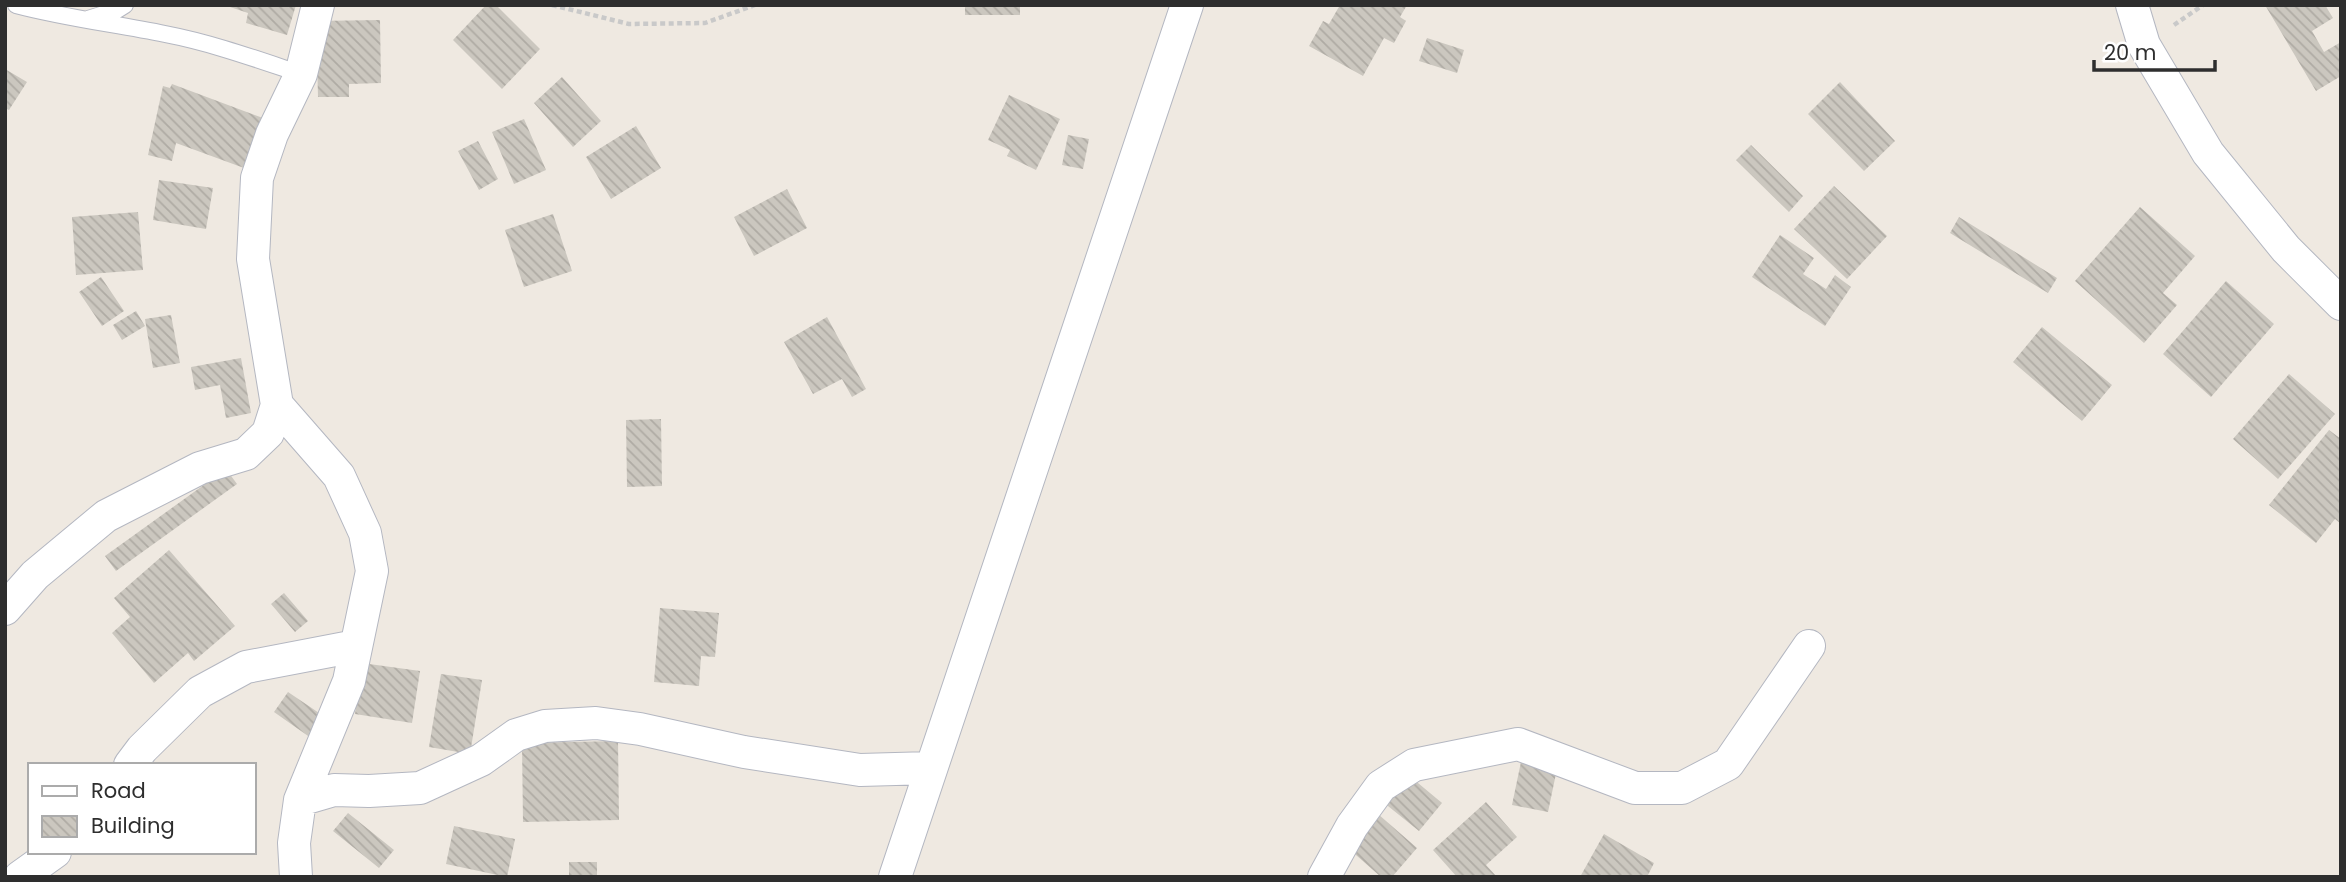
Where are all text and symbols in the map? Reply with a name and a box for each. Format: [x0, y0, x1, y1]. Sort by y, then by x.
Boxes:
scale bar [2094, 28, 2215, 72]
text: 20 m [2104, 38, 2157, 67]
legend [28, 763, 256, 854]
text: Road [91, 776, 146, 805]
text: Building [91, 811, 175, 840]

